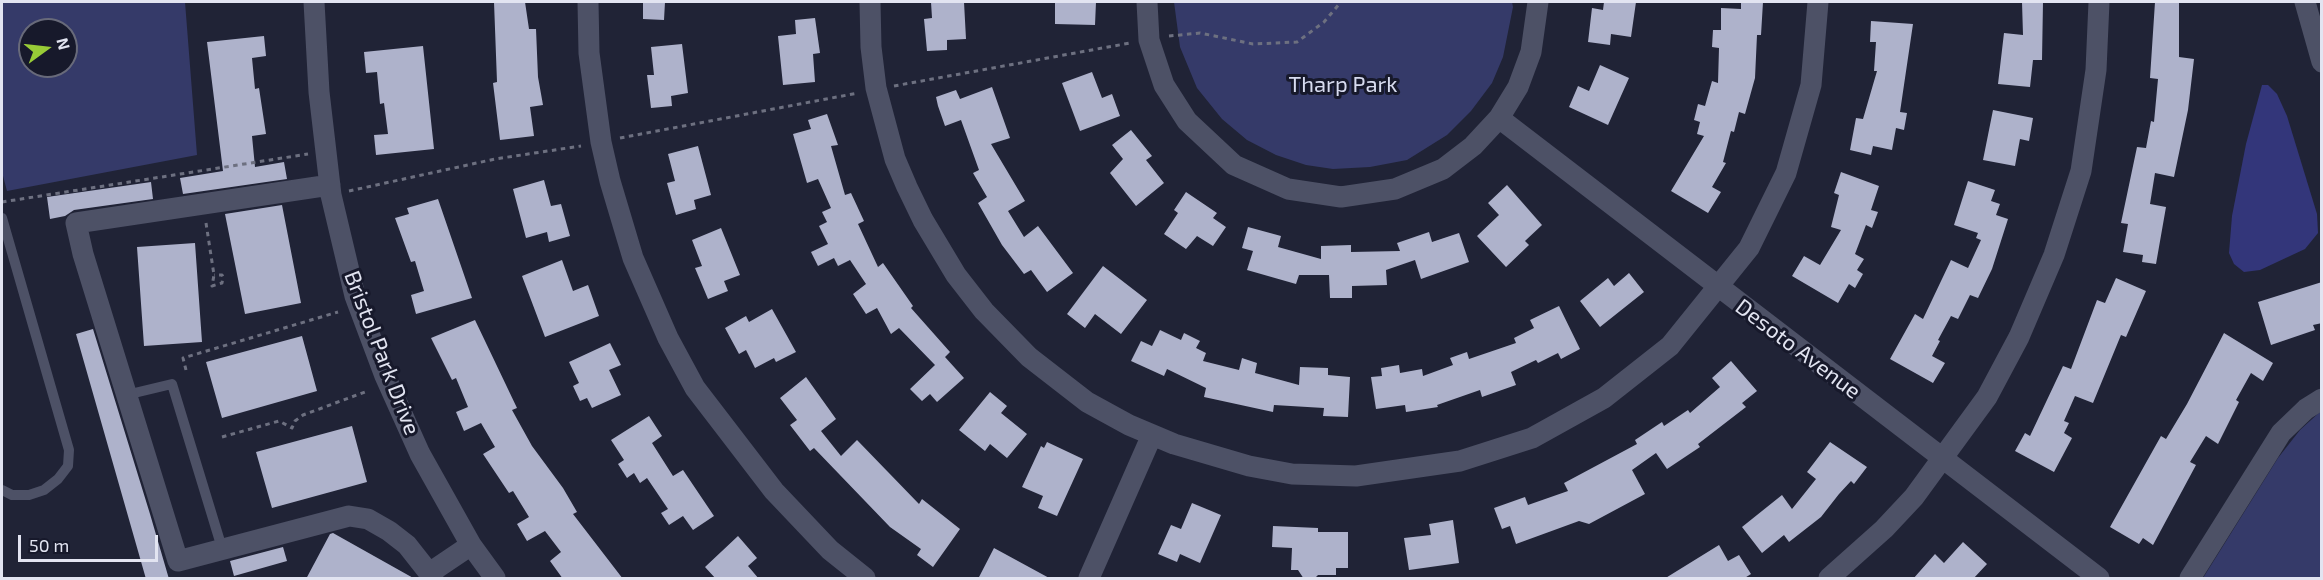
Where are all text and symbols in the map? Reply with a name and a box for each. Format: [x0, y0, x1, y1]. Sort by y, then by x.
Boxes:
north arrow [18, 18, 78, 78]
text: N [53, 36, 75, 52]
park label: Tharp Park [1288, 72, 1398, 98]
street label: Bristol Park Drive [339, 267, 425, 439]
street label: Desoto Avenue [1730, 293, 1866, 405]
scale bar [21, 523, 160, 561]
text: 50 m [29, 534, 69, 556]

